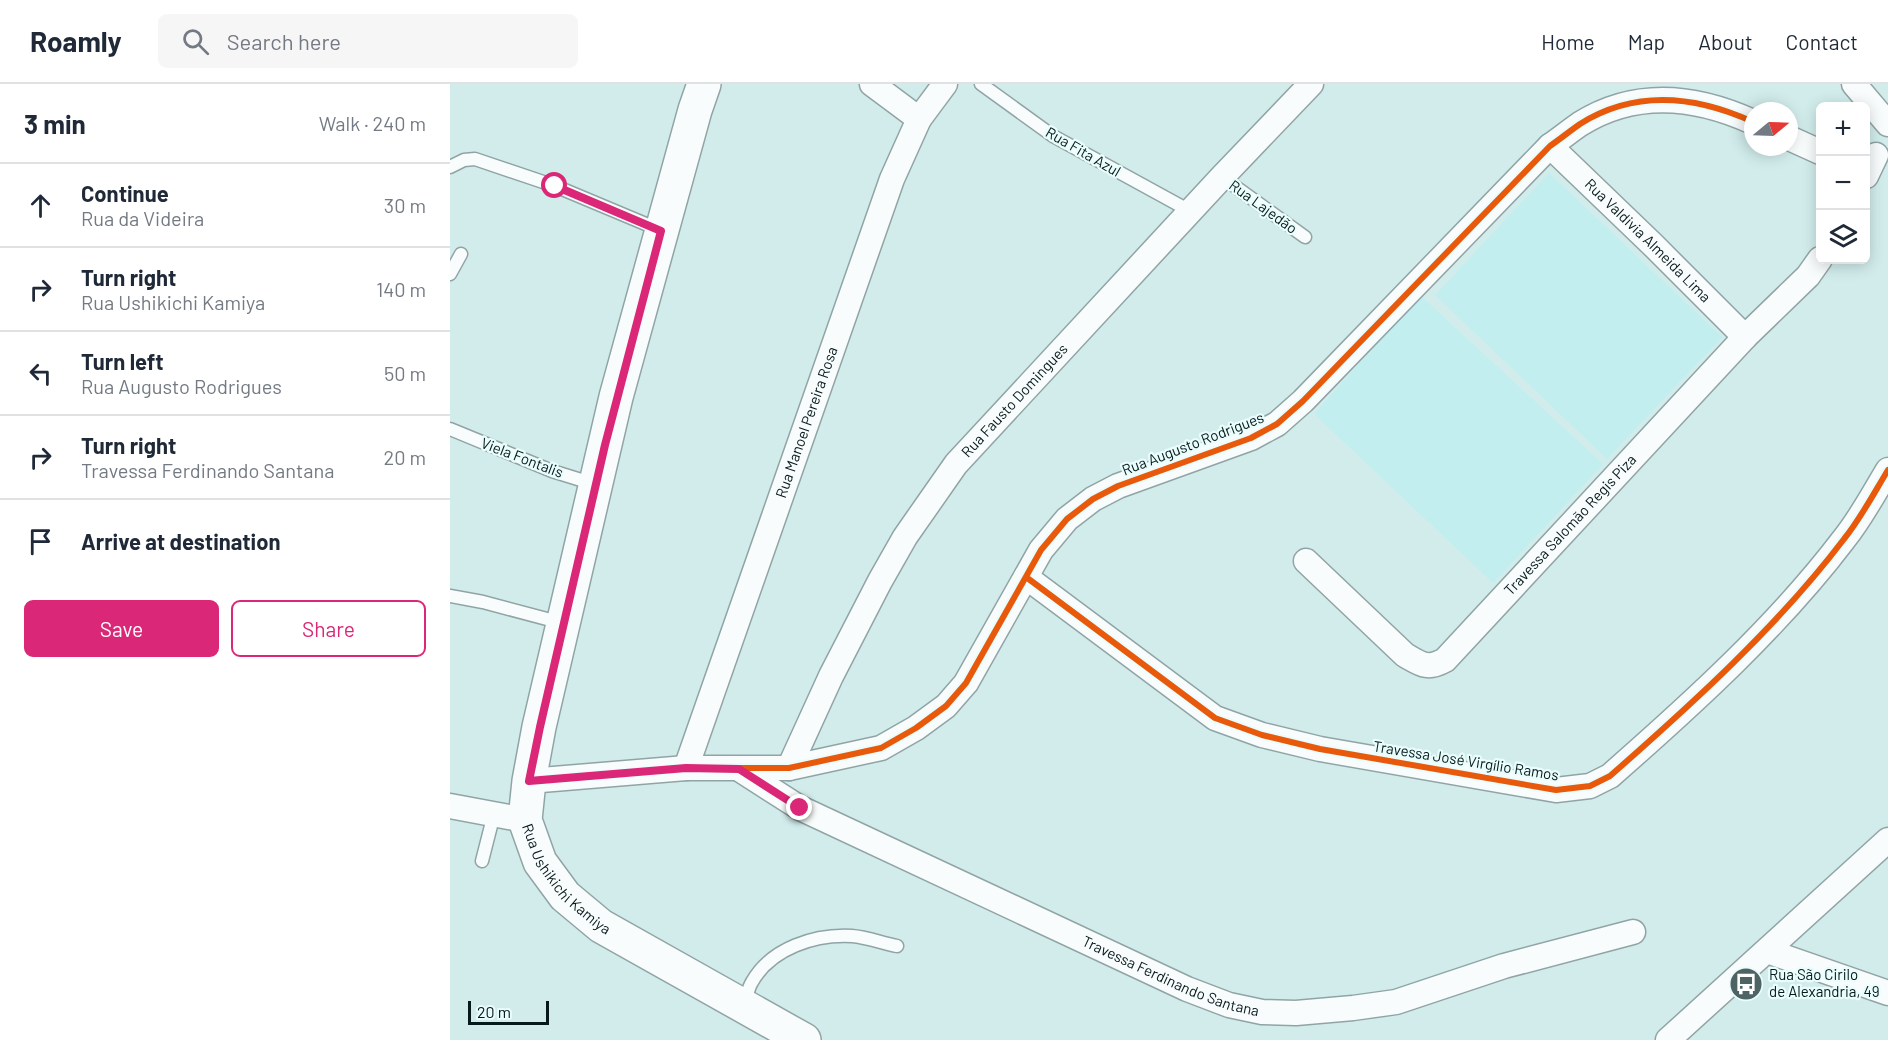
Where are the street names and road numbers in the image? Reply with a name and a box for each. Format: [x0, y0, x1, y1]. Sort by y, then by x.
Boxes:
street label: Rua Fita Azul [1043, 122, 1124, 180]
street label: Rua Lajedão [1226, 175, 1301, 237]
street label: Rua Valdivia Almeida Lima [1582, 175, 1715, 306]
street label: Rua Fausto Domingues [957, 340, 1071, 461]
street label: Rua Manoel Pereira Rosa [771, 344, 841, 500]
street label: Rua Augusto Rodrigues [1119, 408, 1266, 478]
street label: Viela Fontalis [479, 433, 566, 481]
street label: Travessa Salomão Regis Piza [1500, 450, 1639, 599]
street label: Travessa José Virgílio Ramos [1372, 736, 1560, 784]
street label: Rua Ushikichi Kamiya [519, 821, 614, 938]
street label: Travessa Ferdinando Santana [1080, 931, 1261, 1019]

